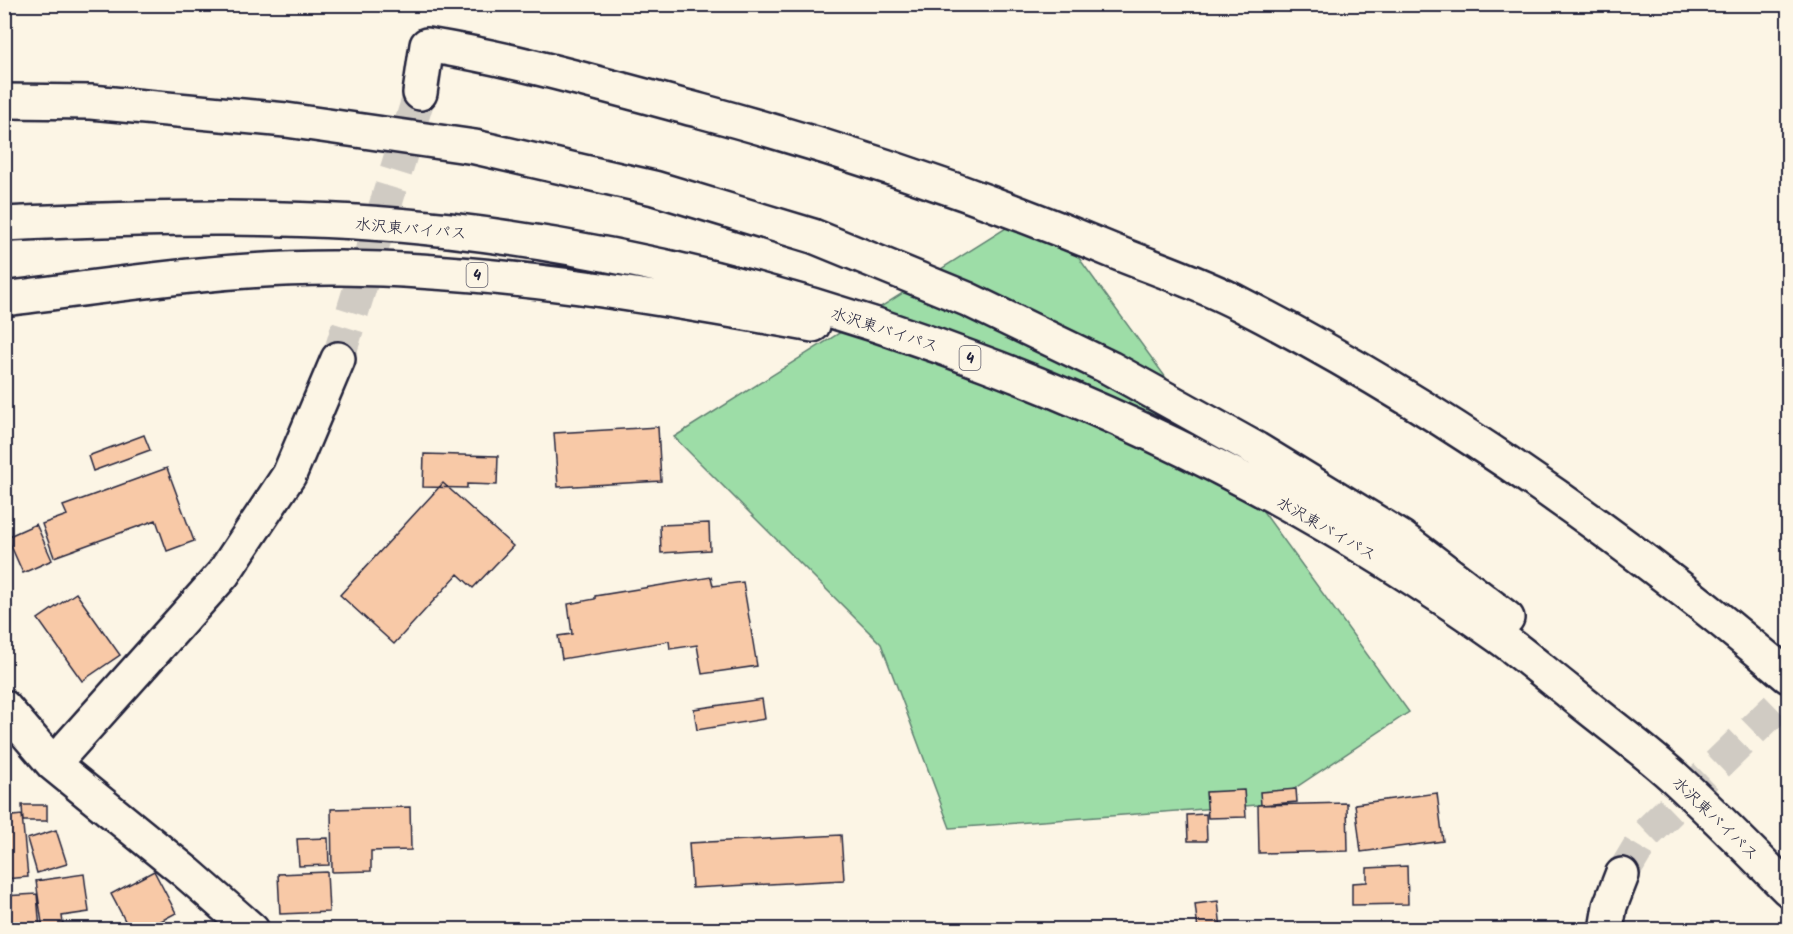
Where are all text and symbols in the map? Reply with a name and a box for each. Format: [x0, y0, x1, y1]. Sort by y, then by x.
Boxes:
street label: 水沢東バイパス [354, 212, 468, 247]
road number: 4 [466, 263, 488, 287]
street label: 水沢東バイパス [828, 301, 942, 360]
road number: 4 [960, 346, 980, 370]
street label: 水沢東バイパス [1272, 491, 1381, 568]
street label: 水沢東バイパス [1666, 771, 1764, 867]

